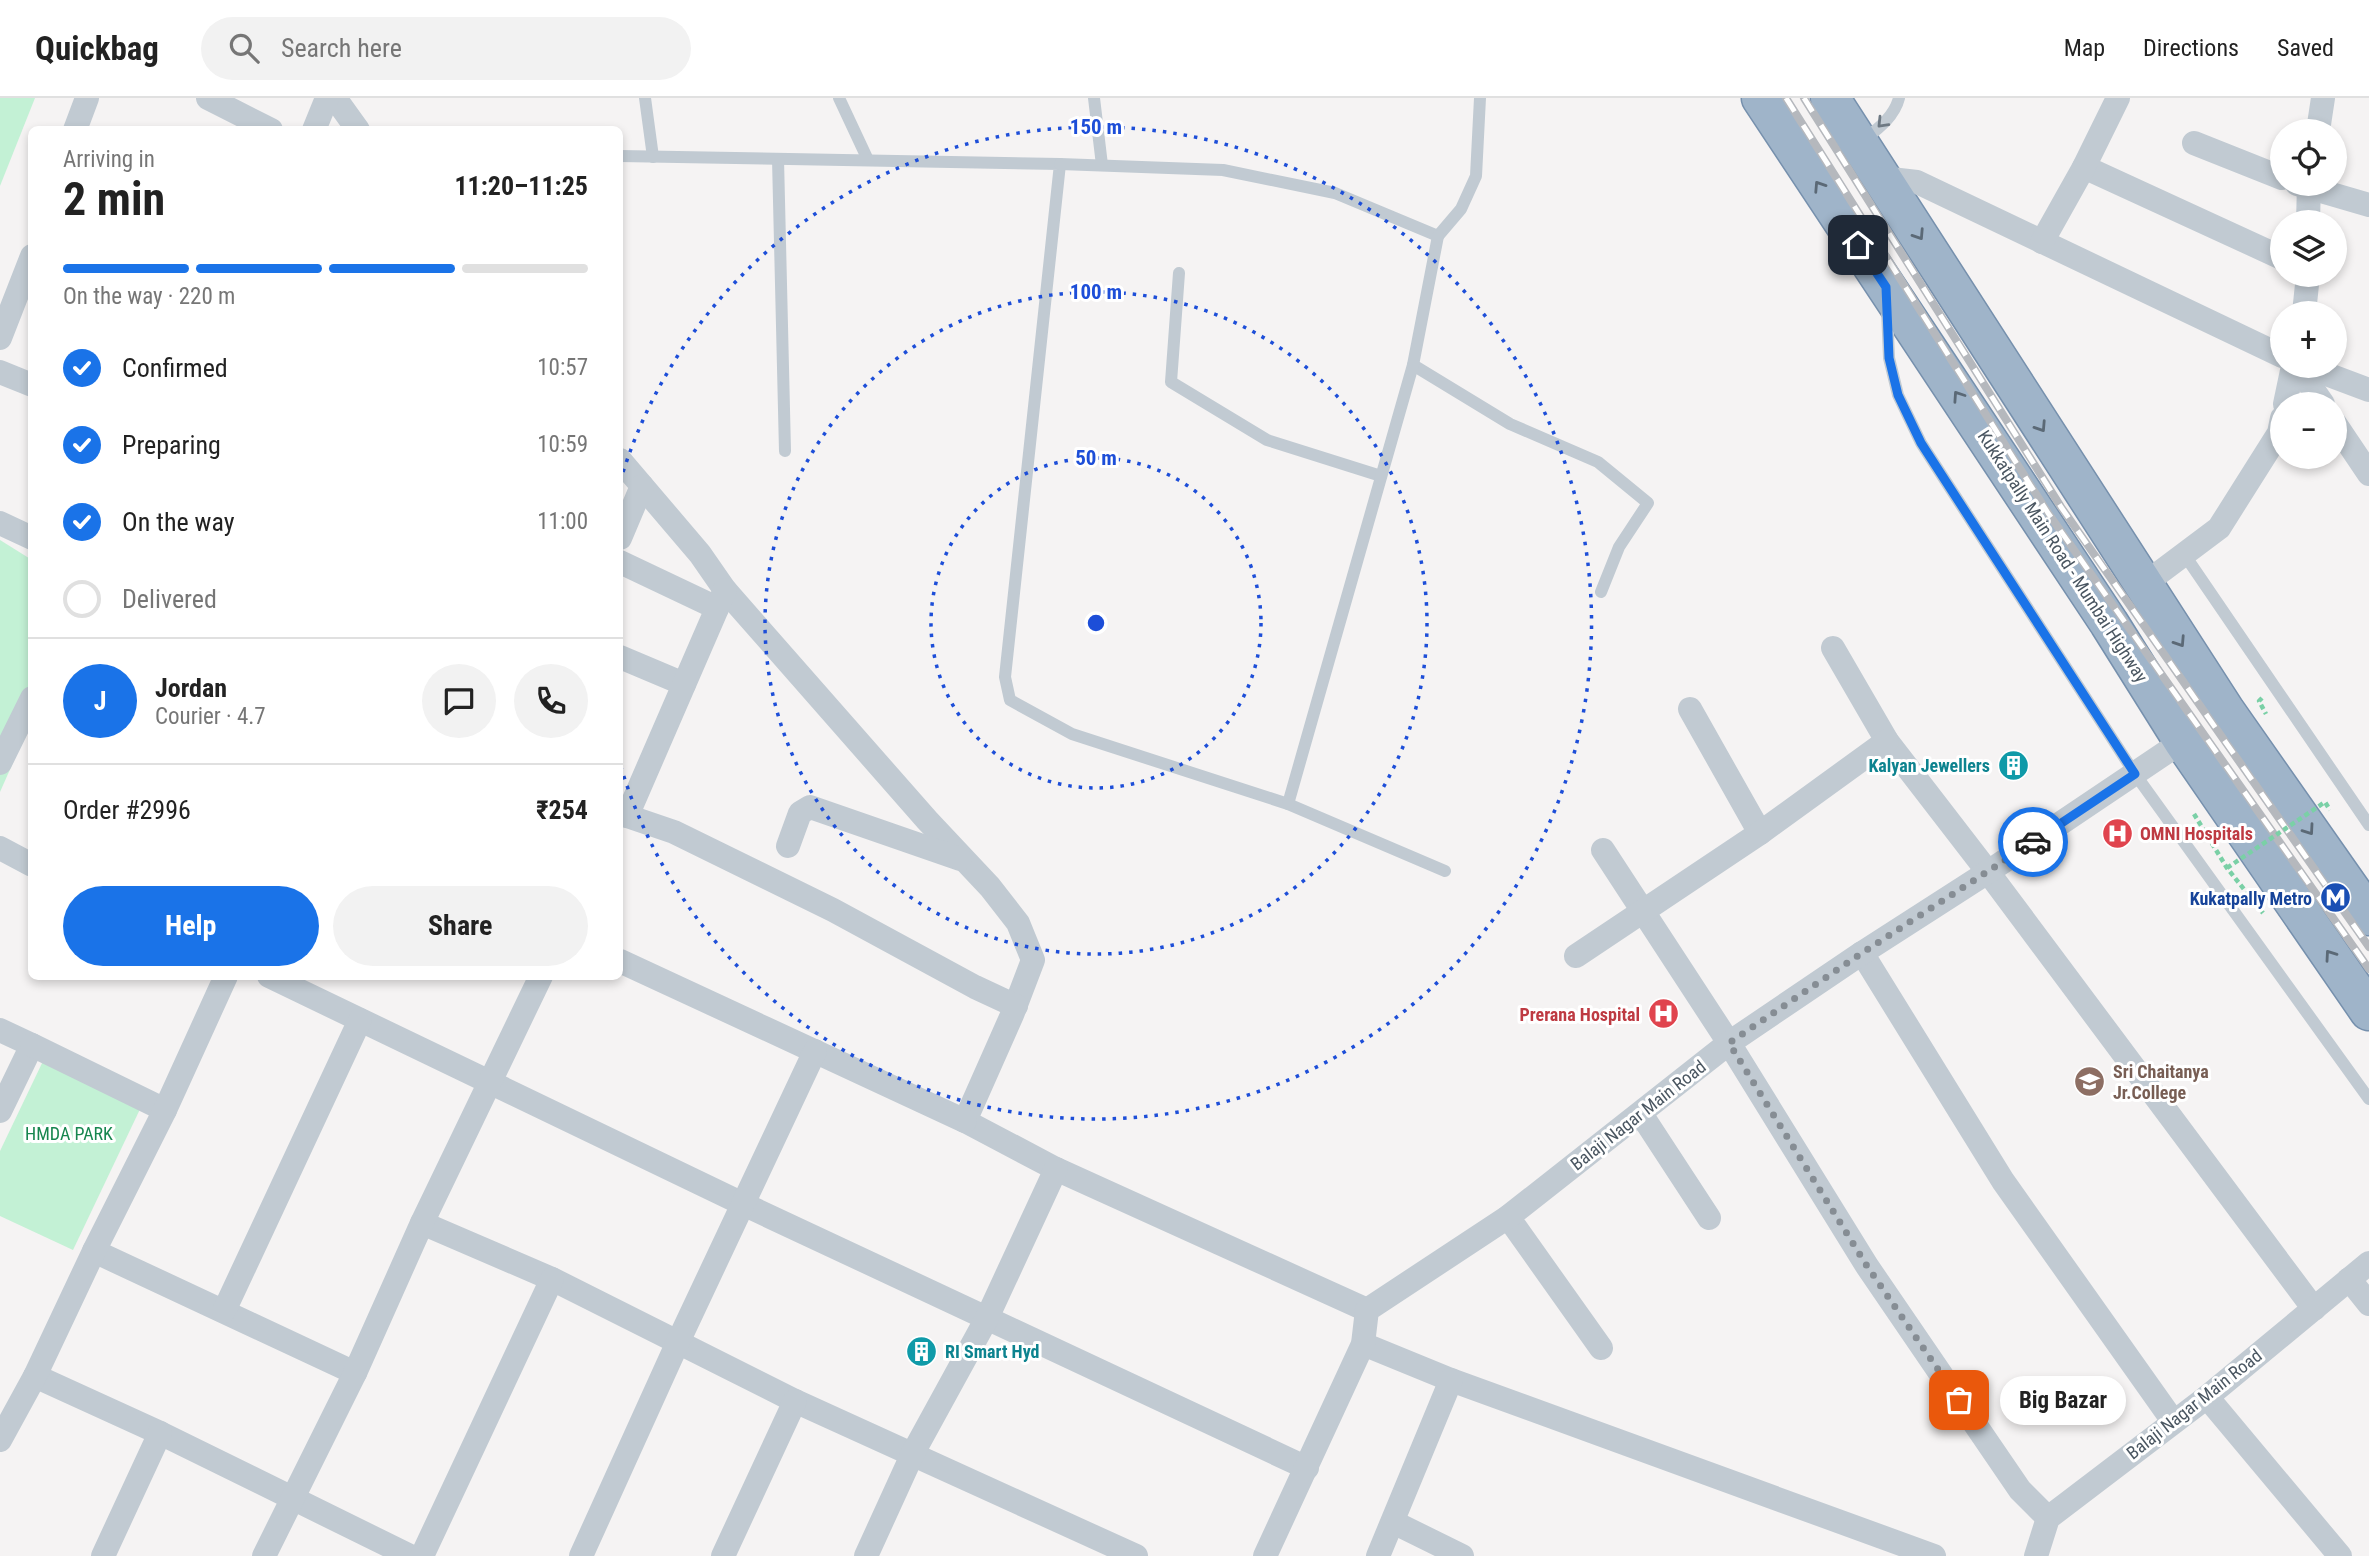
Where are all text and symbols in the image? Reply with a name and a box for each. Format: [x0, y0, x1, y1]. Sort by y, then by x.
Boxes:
search box [201, 17, 691, 80]
text: Quickbag [35, 29, 159, 68]
icon: search [225, 29, 263, 67]
text: Search here [281, 33, 402, 63]
text: Map [2064, 34, 2105, 62]
text: Directions [2143, 34, 2239, 62]
text: Saved [2277, 34, 2334, 62]
text: 150 m [1070, 115, 1122, 139]
one-way arrow [1878, 115, 1891, 128]
map controls [2270, 119, 2347, 469]
button: locate [2270, 119, 2347, 196]
text: Arriving in [63, 146, 155, 173]
text: 11:20–11:25 [454, 171, 588, 201]
text: 2 min [63, 172, 165, 226]
one-way arrow [1815, 181, 1827, 194]
button: layers [2270, 210, 2347, 287]
pin [1828, 215, 1888, 275]
icon: home [1839, 226, 1877, 264]
one-way arrow [1910, 228, 1923, 241]
text: 100 m [1070, 280, 1122, 304]
text: On the way · 220 m [63, 283, 235, 310]
button: + [2270, 301, 2347, 378]
icon: check [63, 349, 101, 387]
text: Confirmed [122, 353, 228, 383]
text: 10:57 [537, 354, 588, 381]
one-way arrow [1954, 391, 1966, 404]
button: − [2270, 392, 2347, 469]
one-way arrow [2033, 419, 2046, 432]
icon: check [63, 426, 101, 464]
street label: Kukkatpally Main Road - Mumbai Highway [1974, 426, 2153, 686]
text: Preparing [122, 430, 221, 460]
text: 10:59 [537, 431, 588, 458]
text: 50 m [1075, 446, 1117, 470]
icon: check [63, 503, 101, 541]
text: On the way [122, 507, 235, 537]
text: 11:00 [537, 508, 588, 535]
text: Delivered [122, 584, 217, 614]
centre of rings [1084, 611, 1108, 635]
one-way arrow [2172, 634, 2184, 647]
button: chat [422, 664, 496, 738]
button: phone [514, 664, 588, 738]
text: Jordan [155, 673, 227, 703]
text: J [94, 686, 106, 716]
text: Courier · 4.7 [155, 703, 266, 730]
building icon: Kalyan Jewellers [1996, 748, 2030, 782]
place label: Kalyan Jewellers [1868, 755, 1990, 776]
text: Order #2996 [63, 795, 191, 825]
text: ₹254 [536, 795, 588, 825]
courier [1998, 807, 2068, 877]
hospital icon: OMNI Hospitals [2100, 816, 2134, 850]
one-way arrow [2301, 822, 2313, 835]
icon: car [2014, 823, 2052, 861]
place label: OMNI Hospitals [2140, 823, 2253, 844]
metro station icon: Kukatpally Metro [2318, 881, 2352, 915]
button: Help [63, 886, 319, 966]
button: Share [333, 886, 588, 966]
place label: Kukatpally Metro [2190, 888, 2312, 909]
one-way arrow [2326, 950, 2338, 963]
hospital icon: Prerana Hospital [1646, 997, 1680, 1031]
place label: Prerana Hospital [1520, 1004, 1640, 1025]
street label: Balaji Nagar Main Road [1566, 1056, 1710, 1174]
place label: Sri Chaitanya Jr.College [2113, 1061, 2209, 1103]
school or university icon: Sri Chaitanya Jr.College [2073, 1064, 2107, 1098]
park label: HMDA PARK [25, 1123, 113, 1144]
building icon: RI Smart Hyd [905, 1334, 939, 1368]
place label: RI Smart Hyd [945, 1341, 1039, 1362]
street label: Balaji Nagar Main Road [2122, 1345, 2266, 1463]
pin [1929, 1370, 1989, 1430]
callout: Big Bazar [2001, 1376, 2127, 1424]
icon: bag [1940, 1381, 1978, 1419]
text: Big Bazar [2019, 1387, 2107, 1414]

